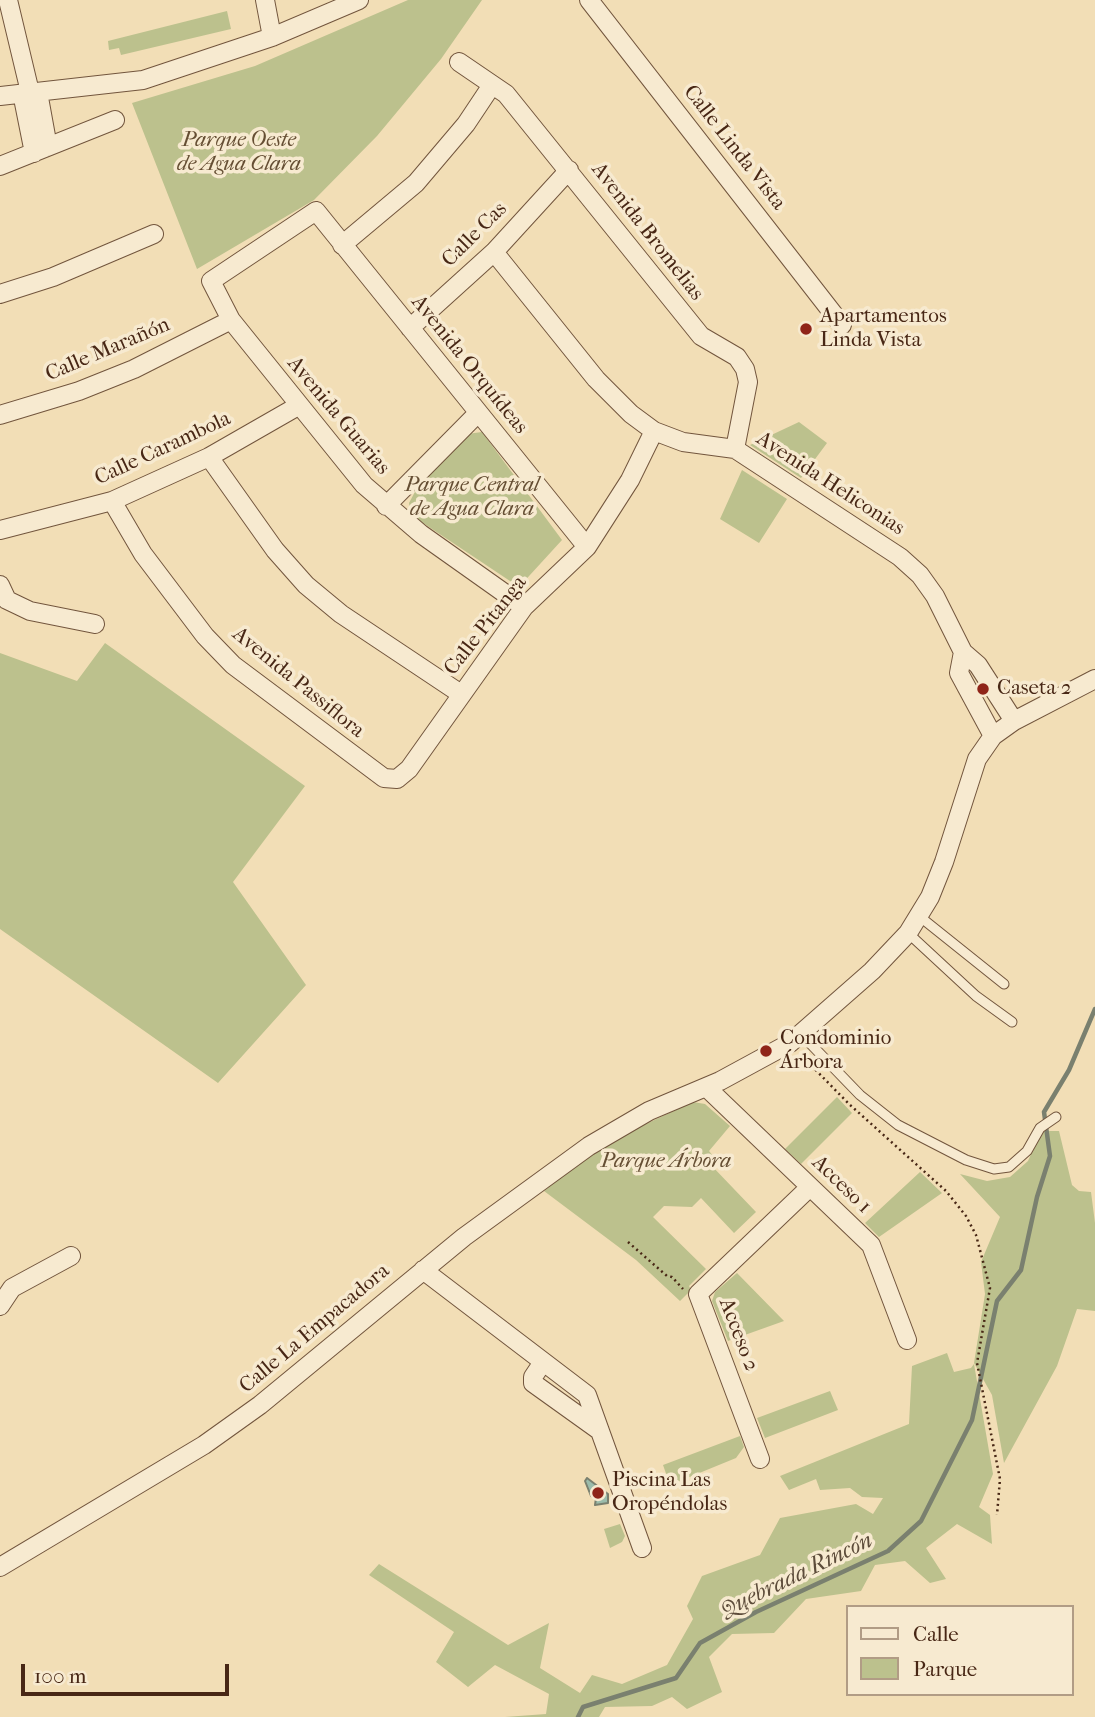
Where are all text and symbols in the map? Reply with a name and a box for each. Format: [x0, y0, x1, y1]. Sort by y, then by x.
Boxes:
street label: Calle Linda Vista [677, 81, 791, 215]
park label: Parque Oeste de Agua Clara [177, 128, 301, 178]
street label: Avenida Bromelias [585, 158, 709, 306]
street label: Calle Cas [437, 197, 513, 273]
street label: Avenida Orquídeas [405, 291, 533, 439]
place label: Apartamentos Linda Vista [820, 304, 947, 354]
street label: Calle Marañón [42, 313, 174, 387]
marker: Apartamentos Linda Vista [798, 321, 814, 337]
street label: Avenida Guarias [281, 352, 395, 480]
street label: Calle Carambola [91, 407, 235, 491]
street label: Avenida Heliconias [751, 427, 909, 541]
park label: Parque Central de Agua Clara [405, 473, 539, 523]
street label: Calle Pitanga [439, 571, 533, 681]
street label: Avenida Passiflora [227, 622, 369, 744]
place label: Caseta 2 [997, 676, 1071, 702]
marker: Caseta 2 [975, 681, 991, 697]
place label: Condominio Árbora [780, 1026, 891, 1076]
marker: Condominio Árbora [758, 1043, 774, 1059]
park label: Parque Árbora [601, 1149, 731, 1175]
street label: Acceso 1 [806, 1151, 876, 1219]
street label: Calle La Empacadora [235, 1259, 395, 1399]
street label: Acceso 2 [713, 1295, 763, 1375]
place label: Piscina Las Oropéndolas [612, 1468, 727, 1518]
marker: Piscina Las Oropéndolas [590, 1485, 606, 1501]
water label: Quebrada Rincón [717, 1527, 877, 1625]
legend [846, 1605, 1074, 1696]
text: Calle [913, 1622, 959, 1646]
scale bar [24, 1650, 233, 1694]
text: Parque [913, 1657, 977, 1681]
text: 100 m [34, 1664, 87, 1688]

